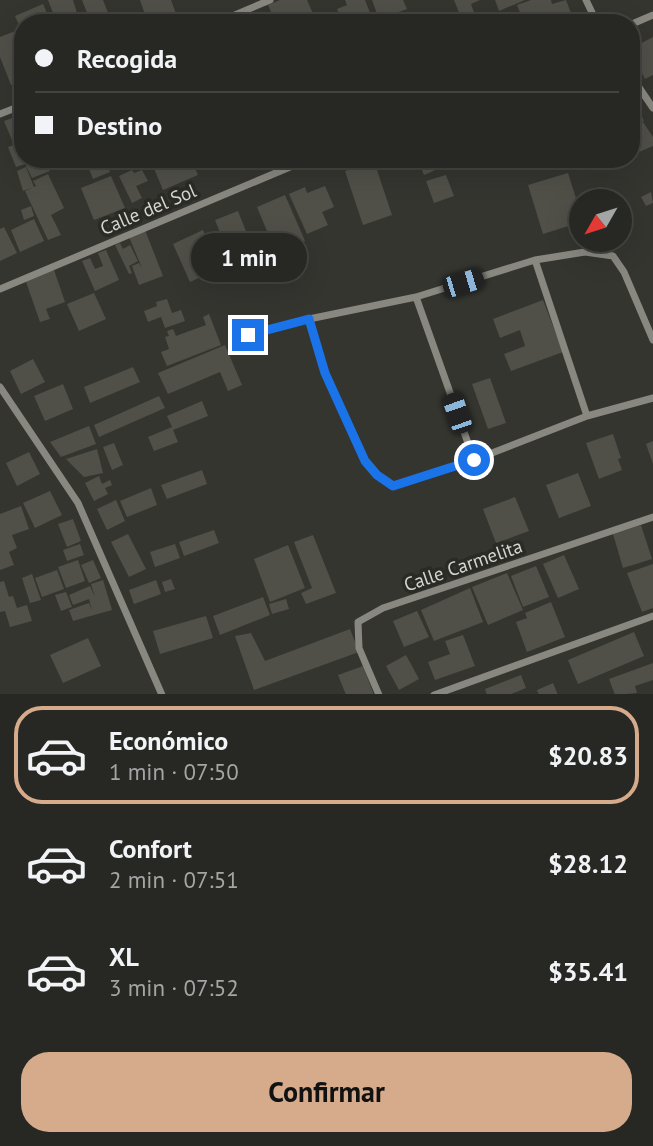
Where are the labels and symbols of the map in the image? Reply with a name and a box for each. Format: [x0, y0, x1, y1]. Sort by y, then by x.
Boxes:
street label: Calle del Sol [96, 178, 200, 240]
north arrow [569, 189, 632, 252]
callout: 1 min [190, 233, 306, 282]
car [440, 267, 487, 299]
route end [232, 319, 264, 351]
car [441, 390, 474, 436]
route start [458, 444, 490, 476]
street label: Calle Carmelita [401, 534, 525, 596]

